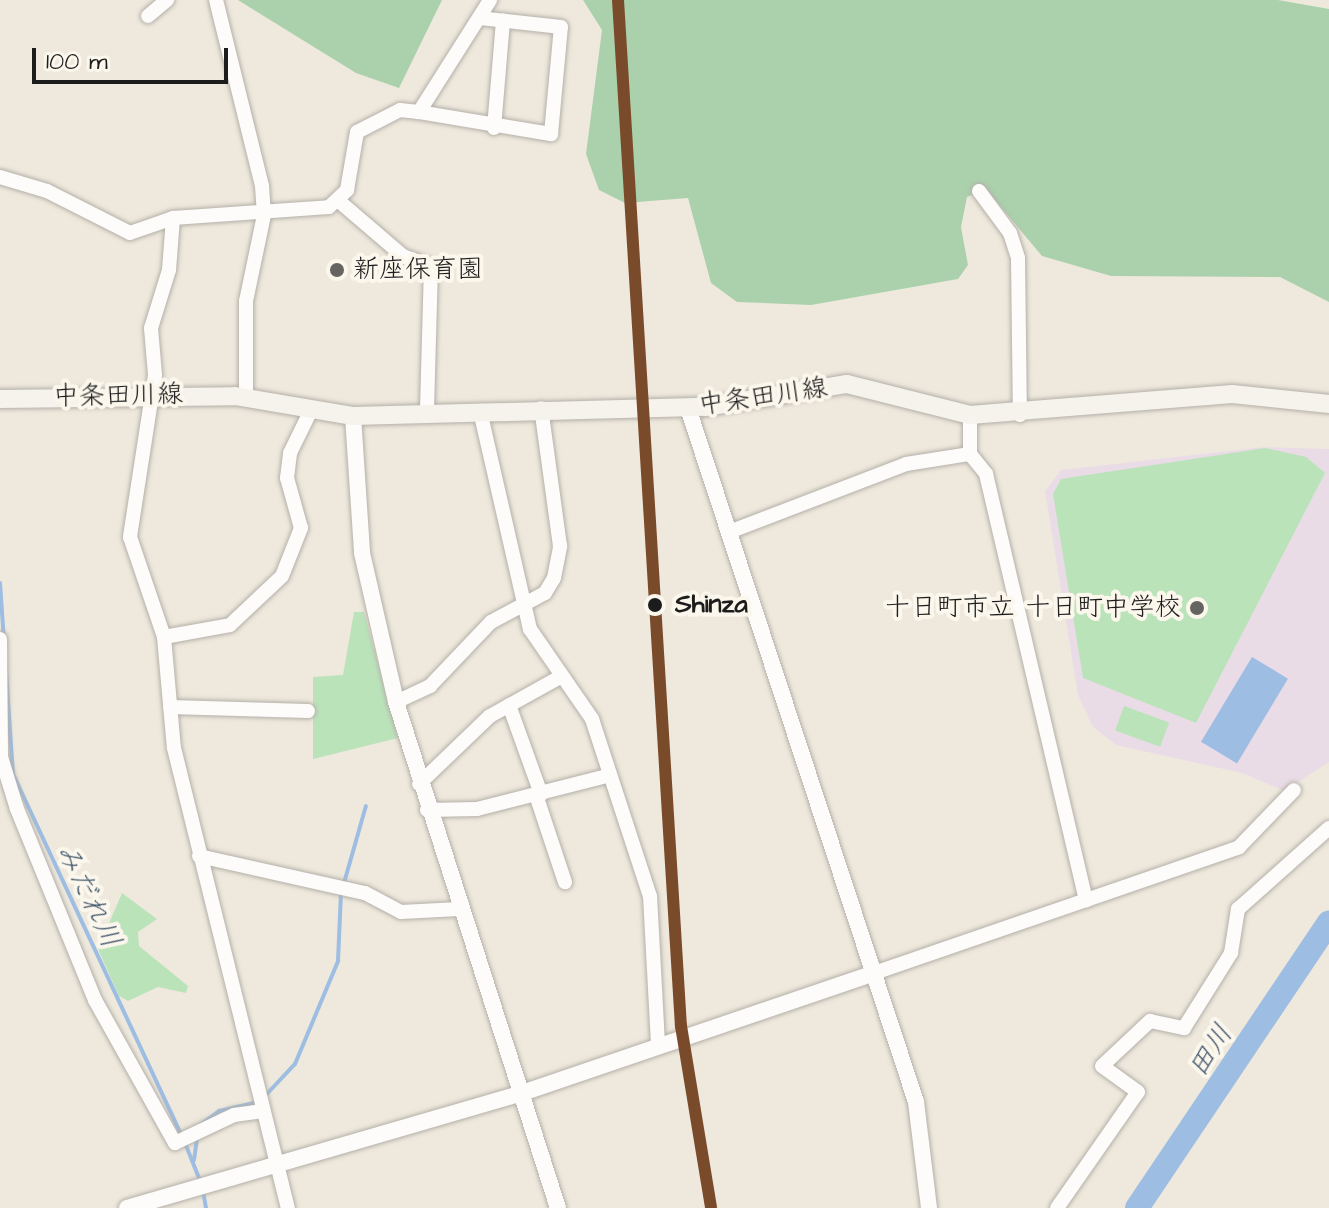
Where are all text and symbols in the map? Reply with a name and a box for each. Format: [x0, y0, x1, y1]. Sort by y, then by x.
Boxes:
scale bar [36, 32, 232, 82]
text: 100 m [46, 45, 108, 79]
place label: 新座保育園 [353, 254, 483, 286]
marker: 新座保育園 [328, 261, 346, 279]
street label: 中条田川線 [696, 373, 830, 421]
street label: 中条田川線 [53, 379, 183, 413]
place label: Shinza [675, 589, 748, 621]
marker: Shinza [642, 592, 668, 618]
place label: 十日町市立 十日町中学校 [885, 592, 1181, 624]
marker: 十日町市立 十日町中学校 [1188, 599, 1206, 617]
water label: みだれ川 [48, 838, 128, 954]
water label: 田川 [1182, 1018, 1240, 1084]

